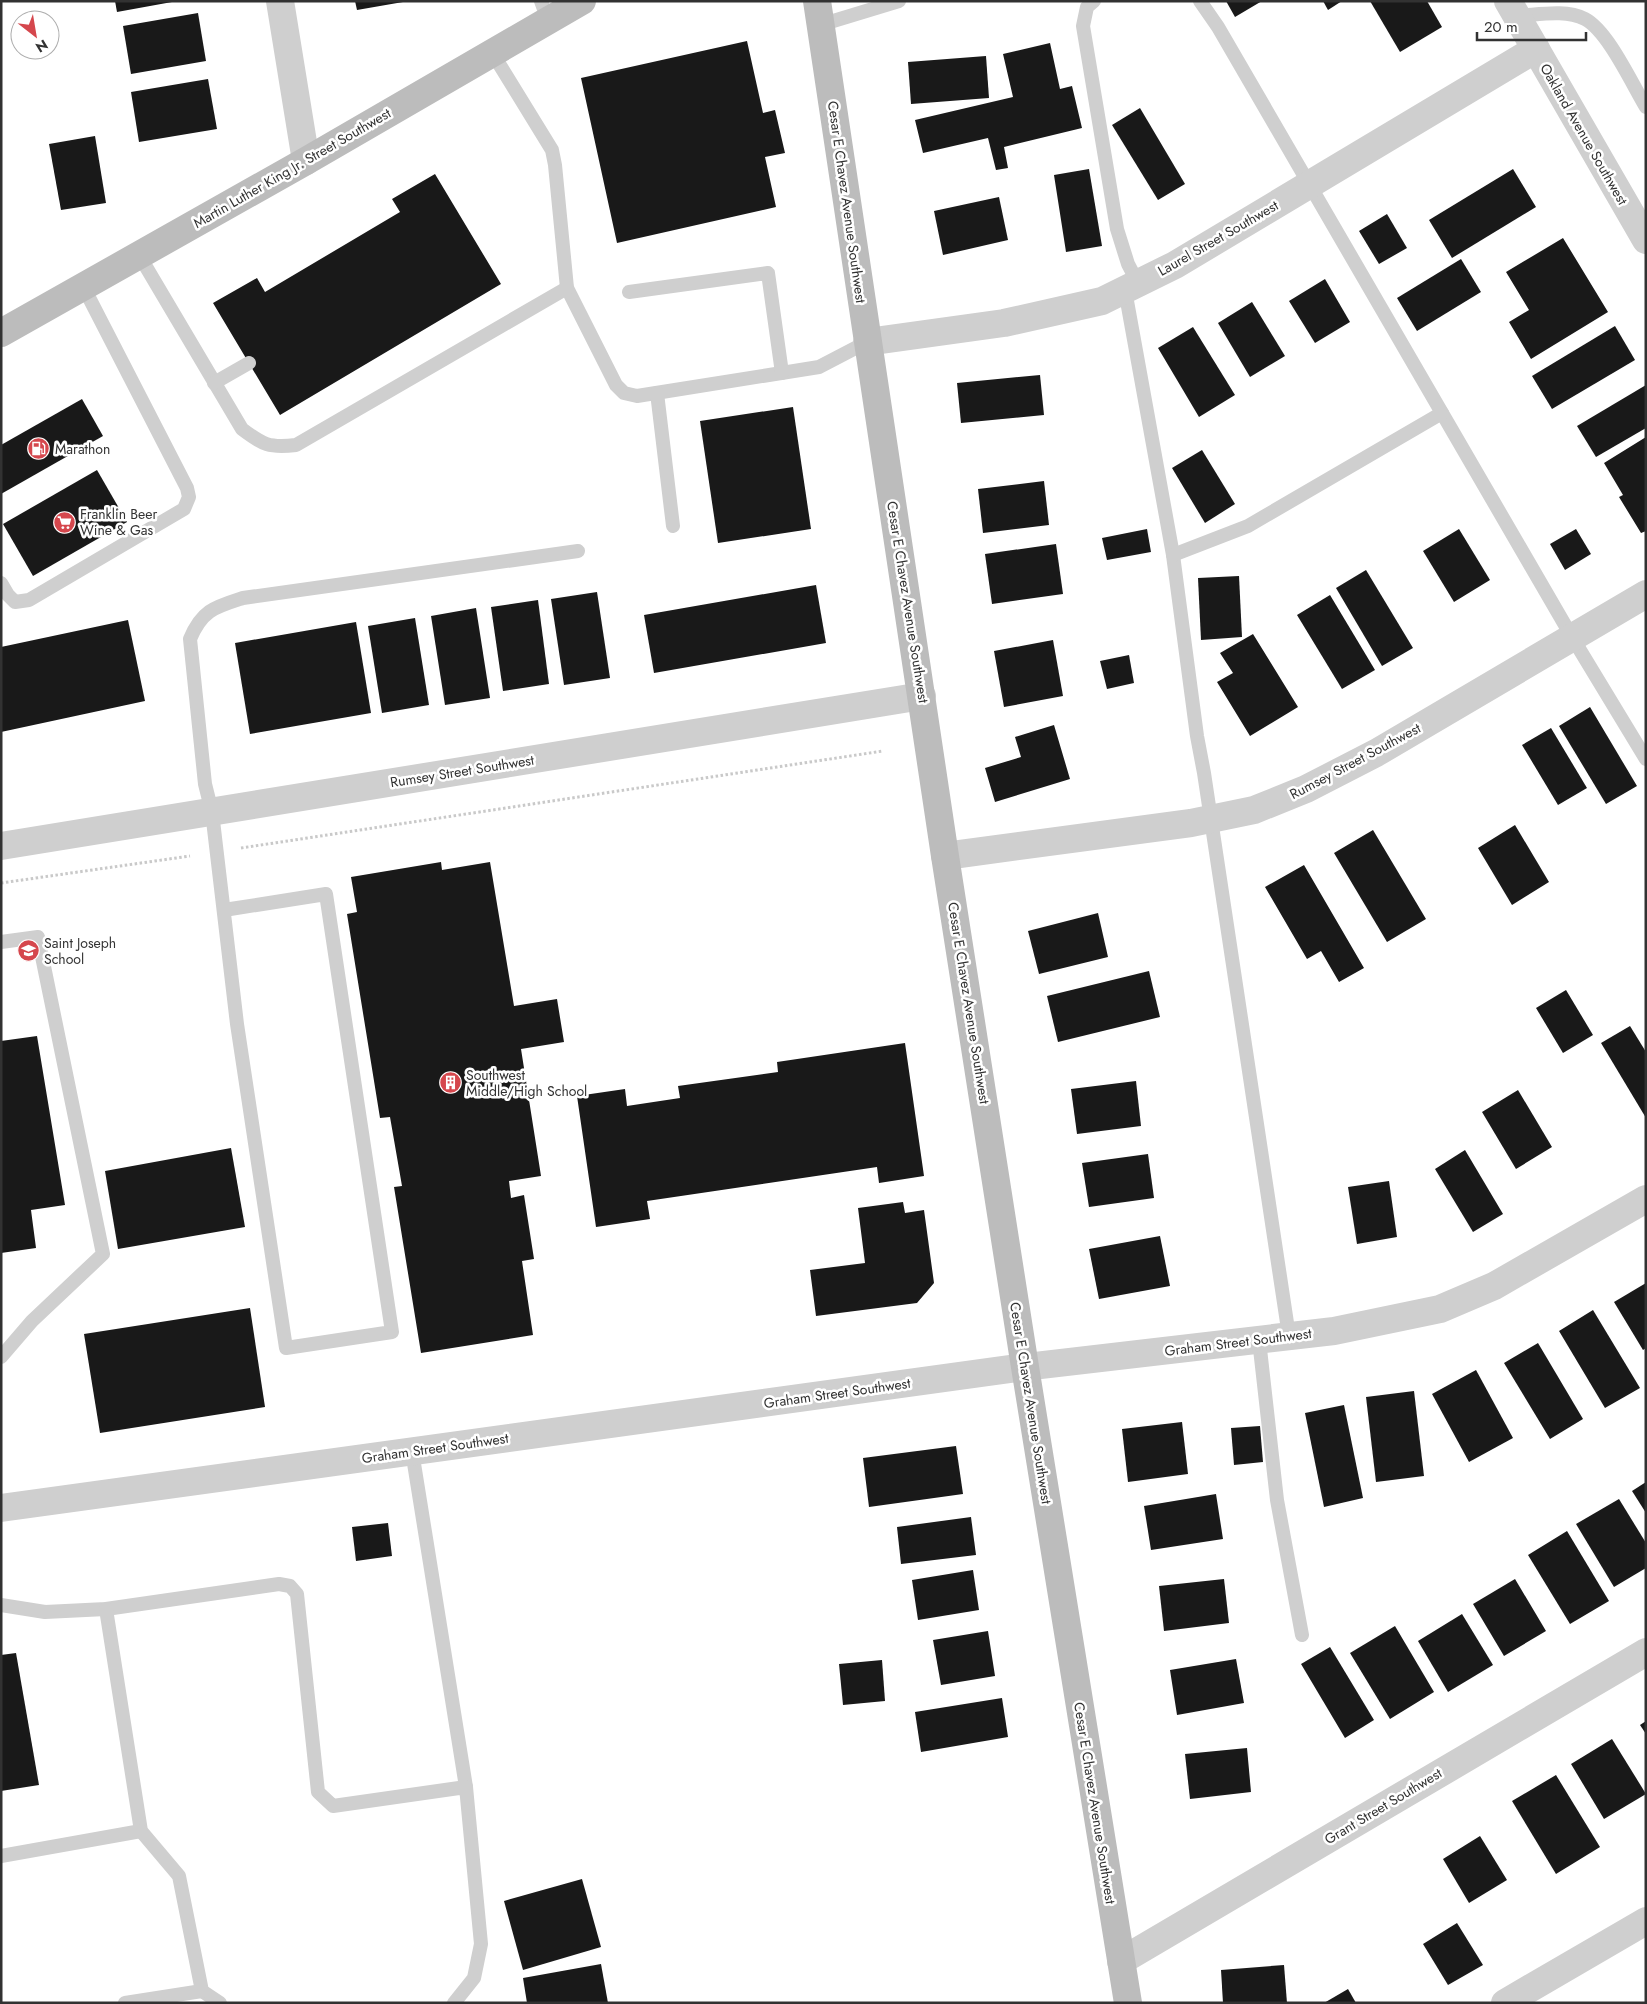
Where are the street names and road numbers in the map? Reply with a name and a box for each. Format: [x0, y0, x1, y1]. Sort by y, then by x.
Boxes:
street label: Oakland Avenue Southwest [1535, 60, 1633, 209]
street label: Cesar E Chavez Avenue Southwest [823, 100, 871, 305]
street label: Martin Luther King Jr. Street Southwest [190, 103, 395, 233]
street label: Laurel Street Southwest [1154, 195, 1282, 281]
street label: Cesar E Chavez Avenue Southwest [882, 500, 934, 705]
street label: Rumsey Street Southwest [1286, 718, 1425, 804]
street label: Rumsey Street Southwest [389, 750, 536, 792]
street label: Cesar E Chavez Avenue Southwest [943, 901, 995, 1106]
street label: Cesar E Chavez Avenue Southwest [1005, 1301, 1057, 1506]
street label: Graham Street Southwest [1163, 1323, 1313, 1361]
street label: Graham Street Southwest [762, 1373, 912, 1413]
street label: Graham Street Southwest [360, 1428, 510, 1468]
street label: Cesar E Chavez Avenue Southwest [1069, 1701, 1121, 1906]
street label: Grant Street Southwest [1321, 1763, 1446, 1849]

